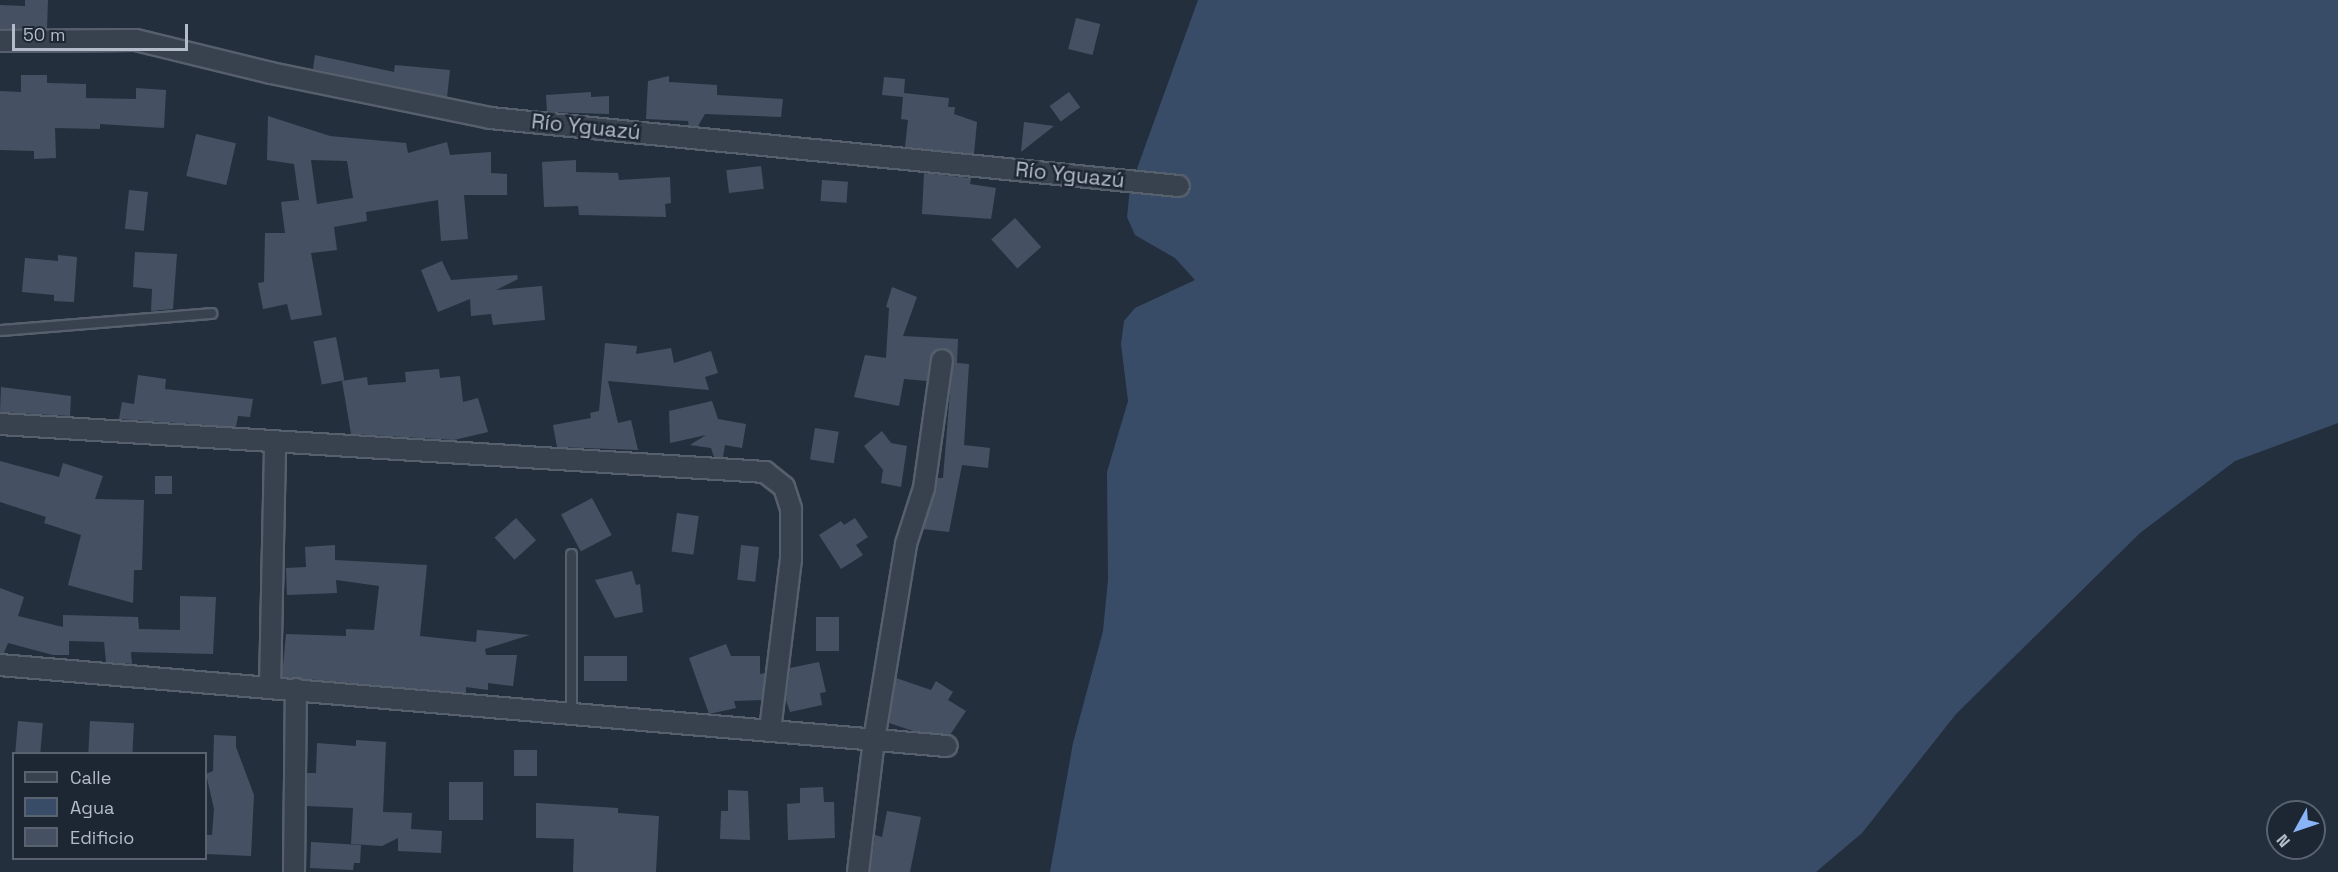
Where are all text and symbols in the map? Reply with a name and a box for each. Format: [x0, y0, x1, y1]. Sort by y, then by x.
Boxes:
scale bar [15, 12, 190, 50]
text: 50 m [23, 23, 65, 46]
street label: Río Yguazú [530, 109, 642, 145]
street label: Río Yguazú [1014, 157, 1126, 193]
legend [12, 752, 207, 860]
text: Calle [70, 766, 111, 789]
text: Agua [70, 796, 114, 819]
north arrow [2266, 800, 2326, 860]
text: Edificio [70, 826, 134, 849]
text: N [2272, 830, 2295, 851]

